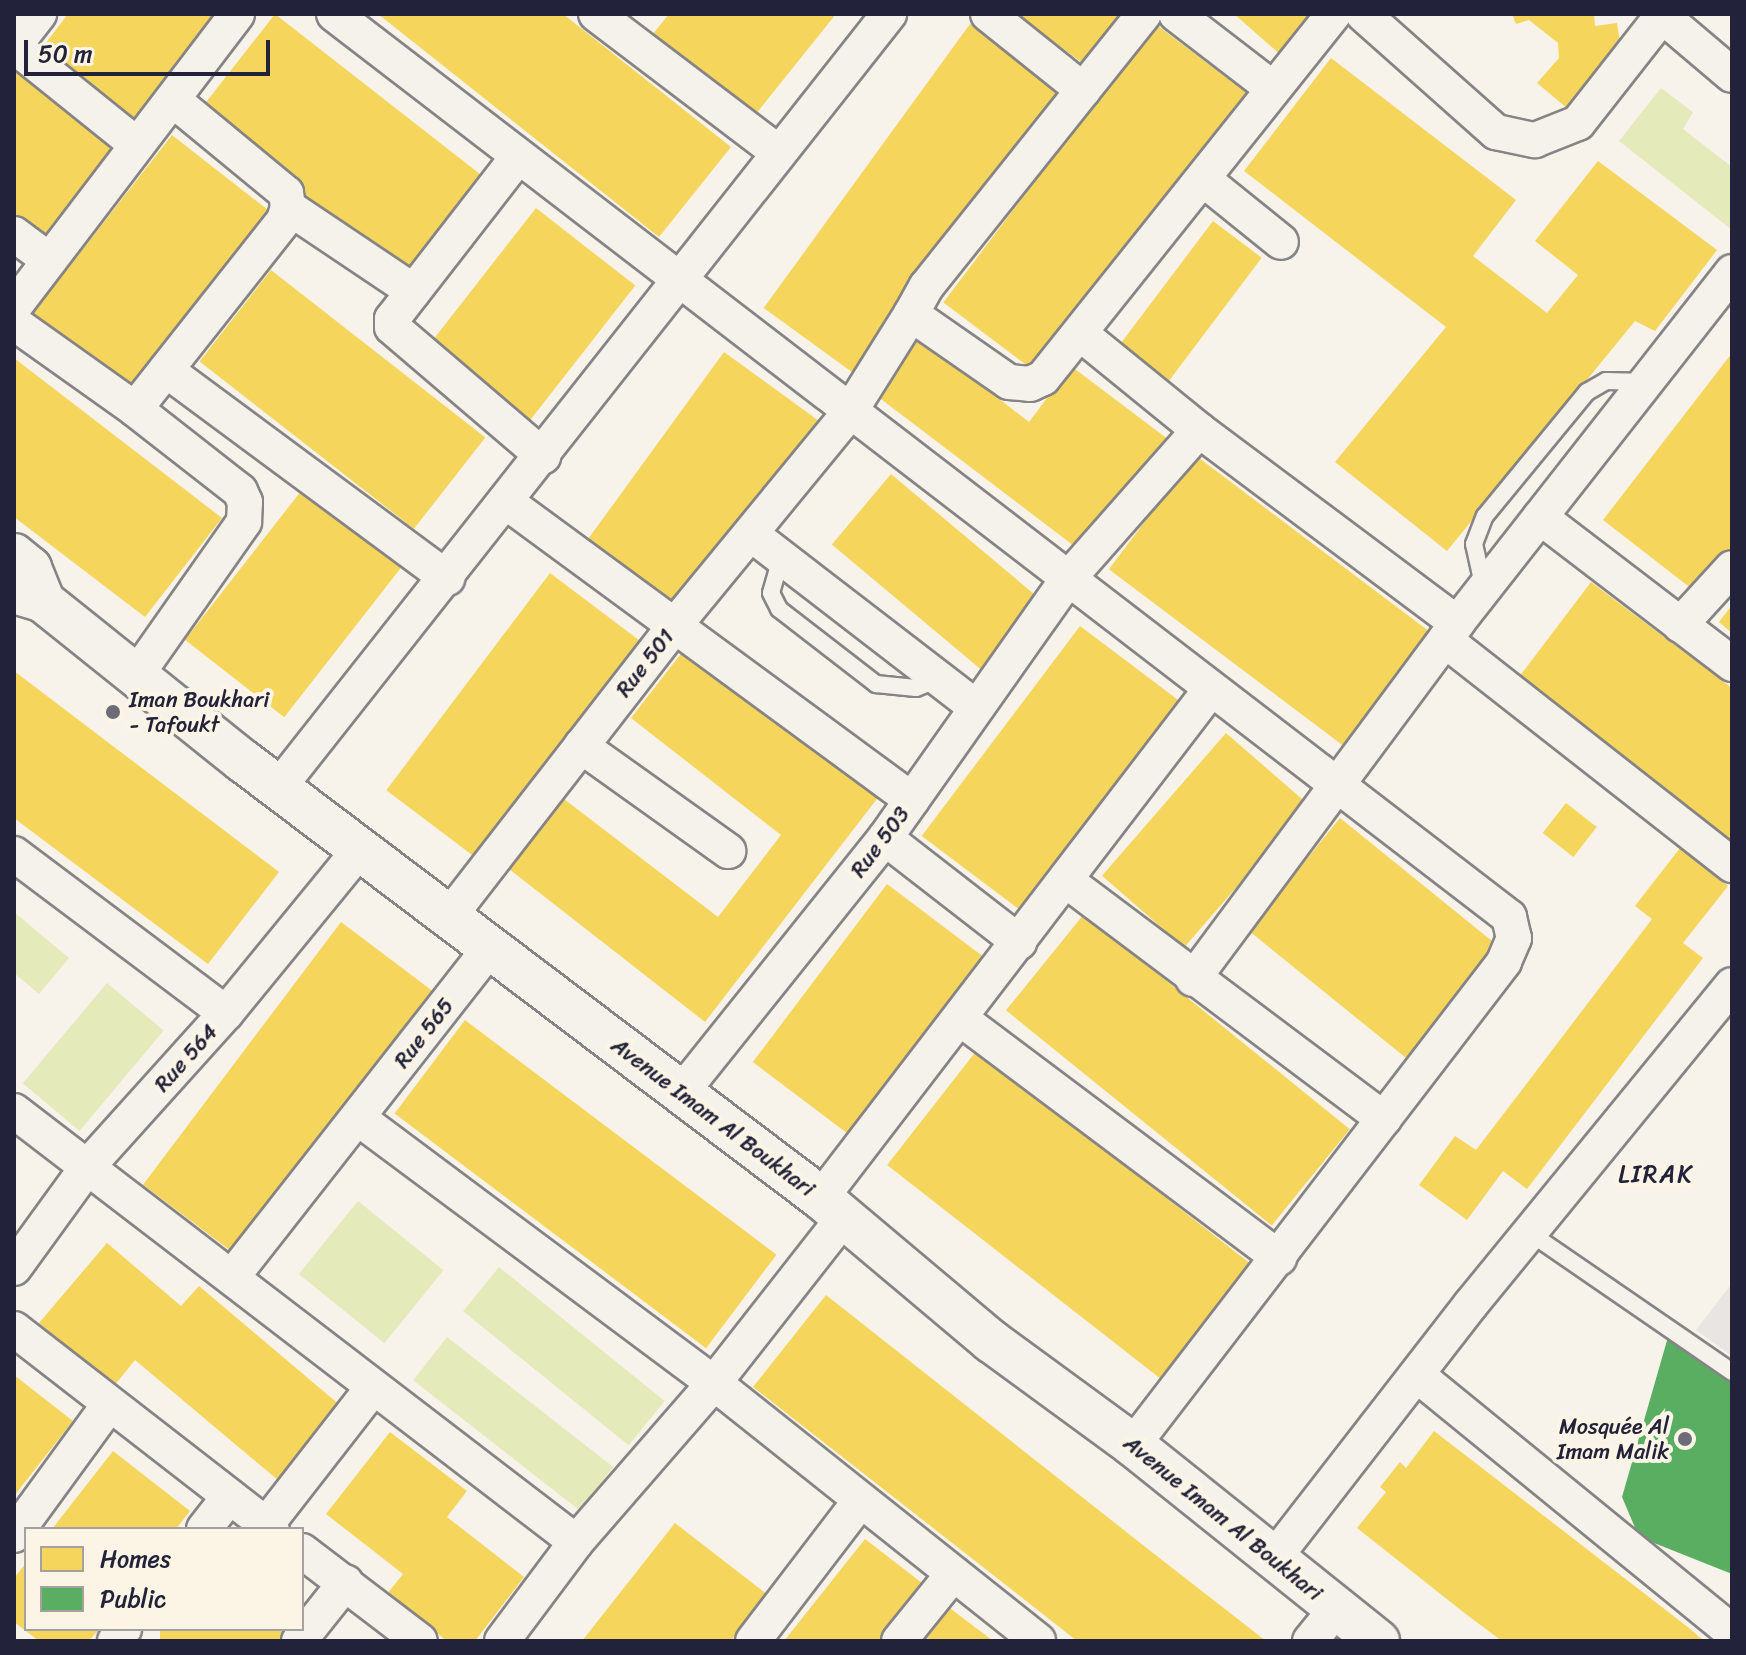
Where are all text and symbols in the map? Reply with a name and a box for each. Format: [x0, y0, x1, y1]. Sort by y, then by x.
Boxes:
scale bar [28, 24, 274, 74]
text: 50 m [38, 33, 93, 75]
street label: Rue 501 [610, 624, 680, 702]
place label: Iman Boukhari - Tafoukt [129, 686, 269, 738]
marker: Iman Boukhari - Tafoukt [104, 703, 122, 721]
street label: Rue 503 [845, 801, 915, 883]
street label: Rue 565 [388, 993, 460, 1073]
street label: Rue 564 [149, 1019, 223, 1097]
street label: Avenue Imam Al Boukhari [606, 1032, 820, 1202]
district label: LIRAK [1618, 1161, 1694, 1189]
place label: Mosquée Al Imam Malik [1557, 1413, 1669, 1464]
street label: Avenue Imam Al Boukhari [1118, 1430, 1328, 1606]
marker: Mosquée Al Imam Malik [1676, 1430, 1694, 1448]
legend [24, 1527, 304, 1631]
text: Homes [100, 1538, 171, 1580]
text: Public [100, 1578, 166, 1620]

